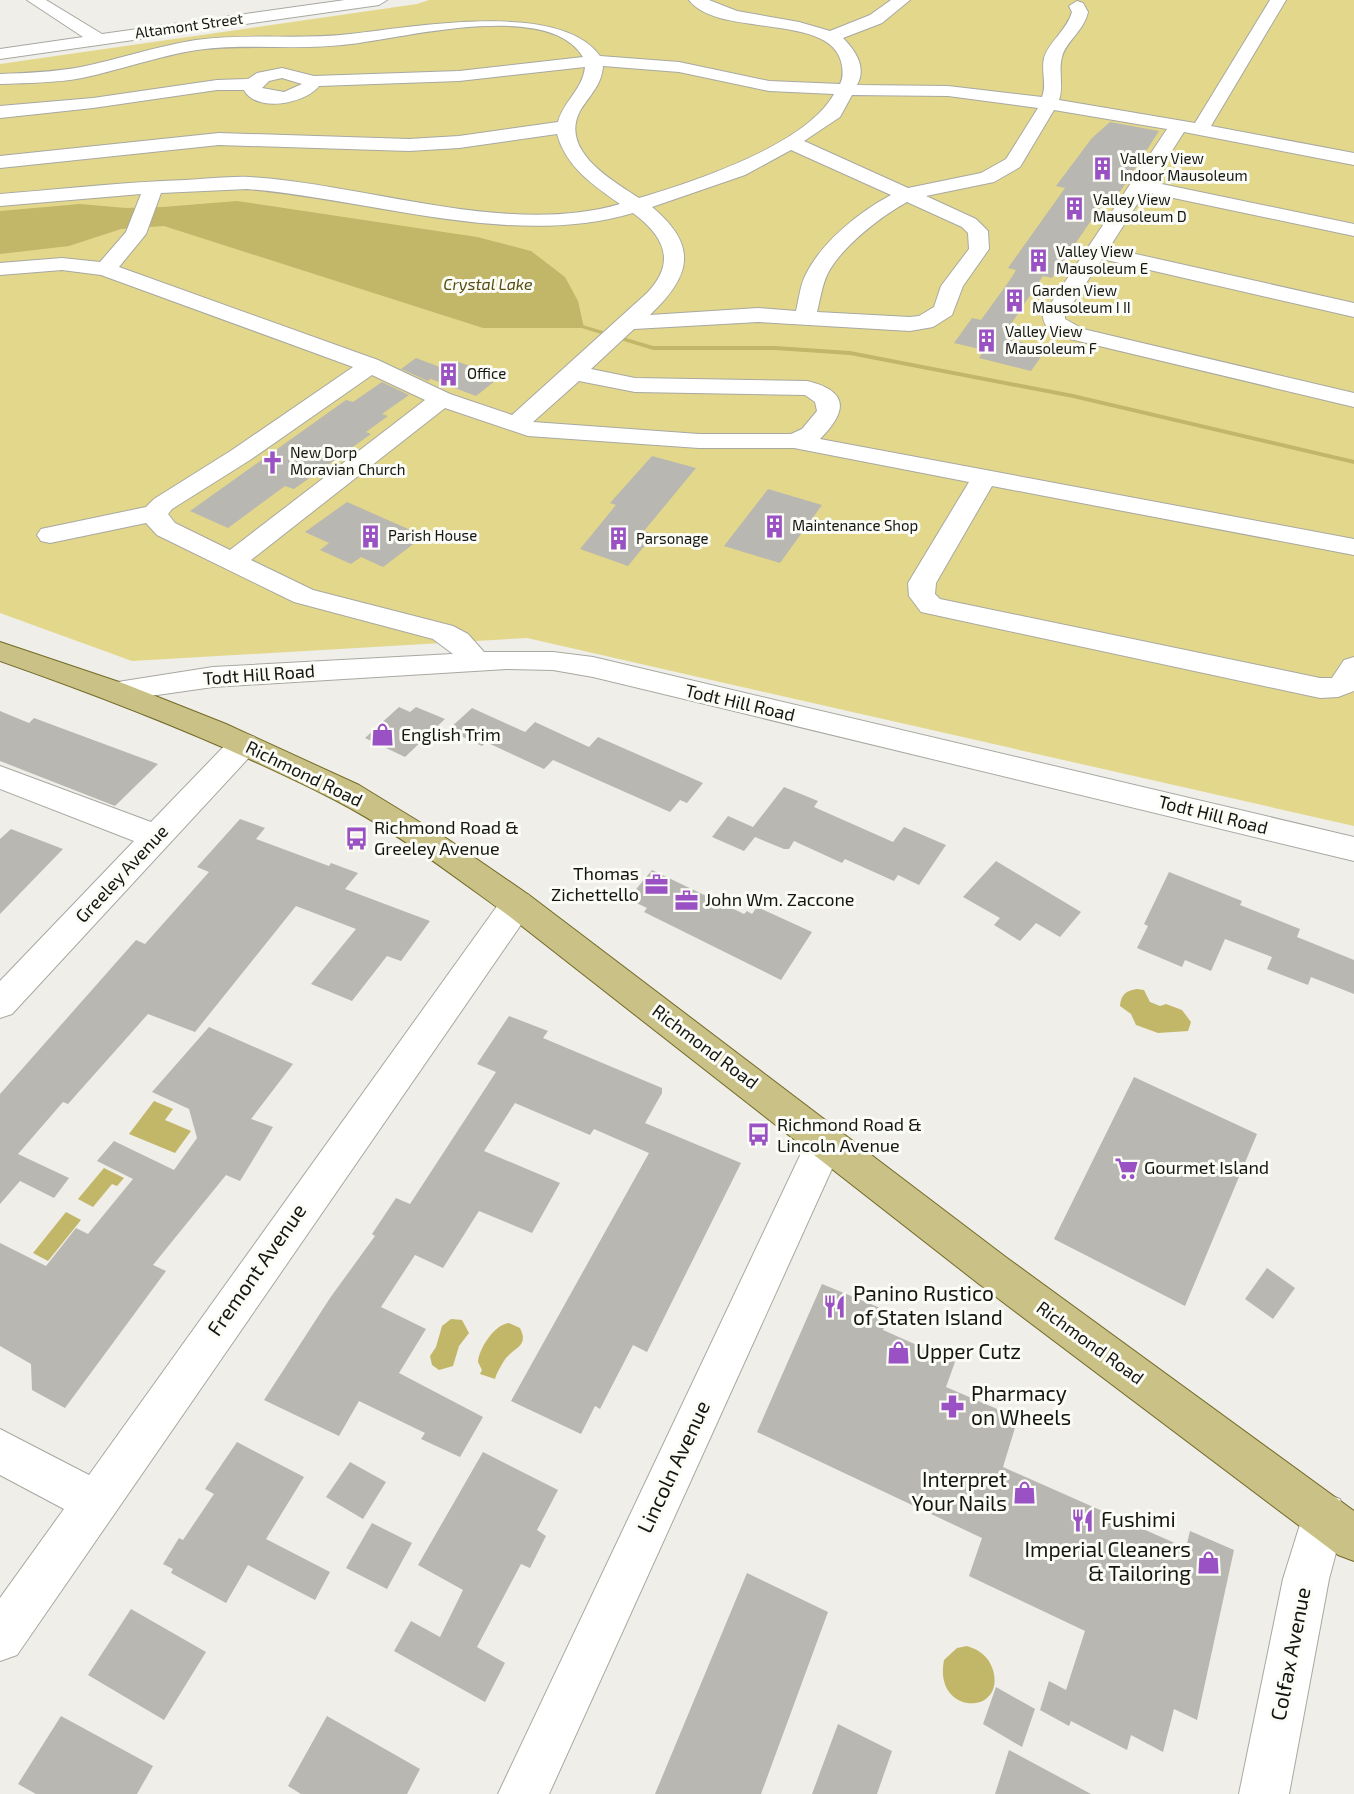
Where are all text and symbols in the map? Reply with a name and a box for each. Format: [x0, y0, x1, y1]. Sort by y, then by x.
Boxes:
street label: Altamont Street [134, 8, 244, 41]
place label: Vallery View Indoor Mausoleum [1120, 149, 1248, 184]
building icon: Vallery View Indoor Mausoleum [1089, 155, 1115, 181]
place label: Valley View Mausoleum D [1093, 190, 1187, 225]
building icon: Valley View Mausoleum D [1062, 196, 1088, 222]
place label: Valley View Mausoleum E [1056, 242, 1148, 277]
building icon: Valley View Mausoleum E [1025, 248, 1051, 274]
water label: Crystal Lake [443, 274, 533, 294]
place label: Garden View Mausoleum I II [1032, 281, 1131, 316]
building icon: Garden View Mausoleum I II [1001, 287, 1027, 313]
place label: Valley View Mausoleum F [1005, 322, 1097, 357]
building icon: Valley View Mausoleum F [974, 328, 1000, 354]
building icon: Office [436, 361, 462, 387]
place label: Office [467, 364, 506, 382]
place label: New Dorp Moravian Church [290, 443, 406, 478]
church icon: New Dorp Moravian Church [259, 449, 285, 475]
building icon: Maintenance Shop [761, 513, 787, 539]
place label: Maintenance Shop [792, 516, 918, 534]
building icon: Parish House [357, 523, 383, 549]
place label: Parish House [388, 526, 477, 544]
building icon: Parsonage [605, 526, 631, 552]
place label: Parsonage [636, 529, 709, 547]
street label: Todt Hill Road [202, 659, 316, 689]
street label: Todt Hill Road [683, 679, 797, 725]
shop icon: English Trim [370, 722, 396, 748]
place label: English Trim [401, 723, 501, 745]
street label: Richmond Road [243, 735, 366, 811]
street label: Todt Hill Road [1156, 790, 1270, 838]
place label: Richmond Road & Greeley Avenue [374, 816, 519, 859]
street label: Greeley Avenue [70, 820, 172, 927]
bus stop icon: Richmond Road & Greeley Avenue [343, 825, 369, 851]
place label: Thomas Zichettello [551, 862, 639, 905]
office icon: Thomas Zichettello [644, 871, 670, 897]
office icon: John Wm. Zaccone [674, 887, 700, 913]
place label: John Wm. Zaccone [705, 888, 855, 910]
street label: Richmond Road [648, 999, 763, 1093]
place label: Richmond Road & Lincoln Avenue [777, 1113, 922, 1156]
bus stop icon: Richmond Road & Lincoln Avenue [746, 1122, 772, 1148]
supermarket icon: Gourmet Island [1113, 1155, 1139, 1181]
place label: Gourmet Island [1144, 1156, 1269, 1178]
street label: Fremont Avenue [201, 1198, 311, 1340]
place label: Panino Rustico of Staten Island [853, 1280, 1003, 1329]
restaurant icon: Panino Rustico of Staten Island [822, 1293, 848, 1319]
street label: Richmond Road [1033, 1296, 1148, 1388]
place label: Upper Cutz [916, 1338, 1021, 1363]
shop icon: Upper Cutz [885, 1339, 911, 1365]
place label: Pharmacy on Wheels [971, 1380, 1071, 1429]
pharmacy icon: Pharmacy on Wheels [940, 1393, 966, 1419]
street label: Lincoln Avenue [631, 1396, 714, 1537]
place label: Interpret Your Nails [911, 1466, 1007, 1515]
shop icon: Interpret Your Nails [1012, 1479, 1038, 1505]
place label: Fushimi [1101, 1506, 1176, 1531]
restaurant icon: Fushimi [1070, 1507, 1096, 1533]
place label: Imperial Cleaners & Tailoring [1025, 1536, 1191, 1585]
shop icon: Imperial Cleaners & Tailoring [1196, 1549, 1222, 1575]
street label: Colfax Avenue [1264, 1585, 1315, 1722]

